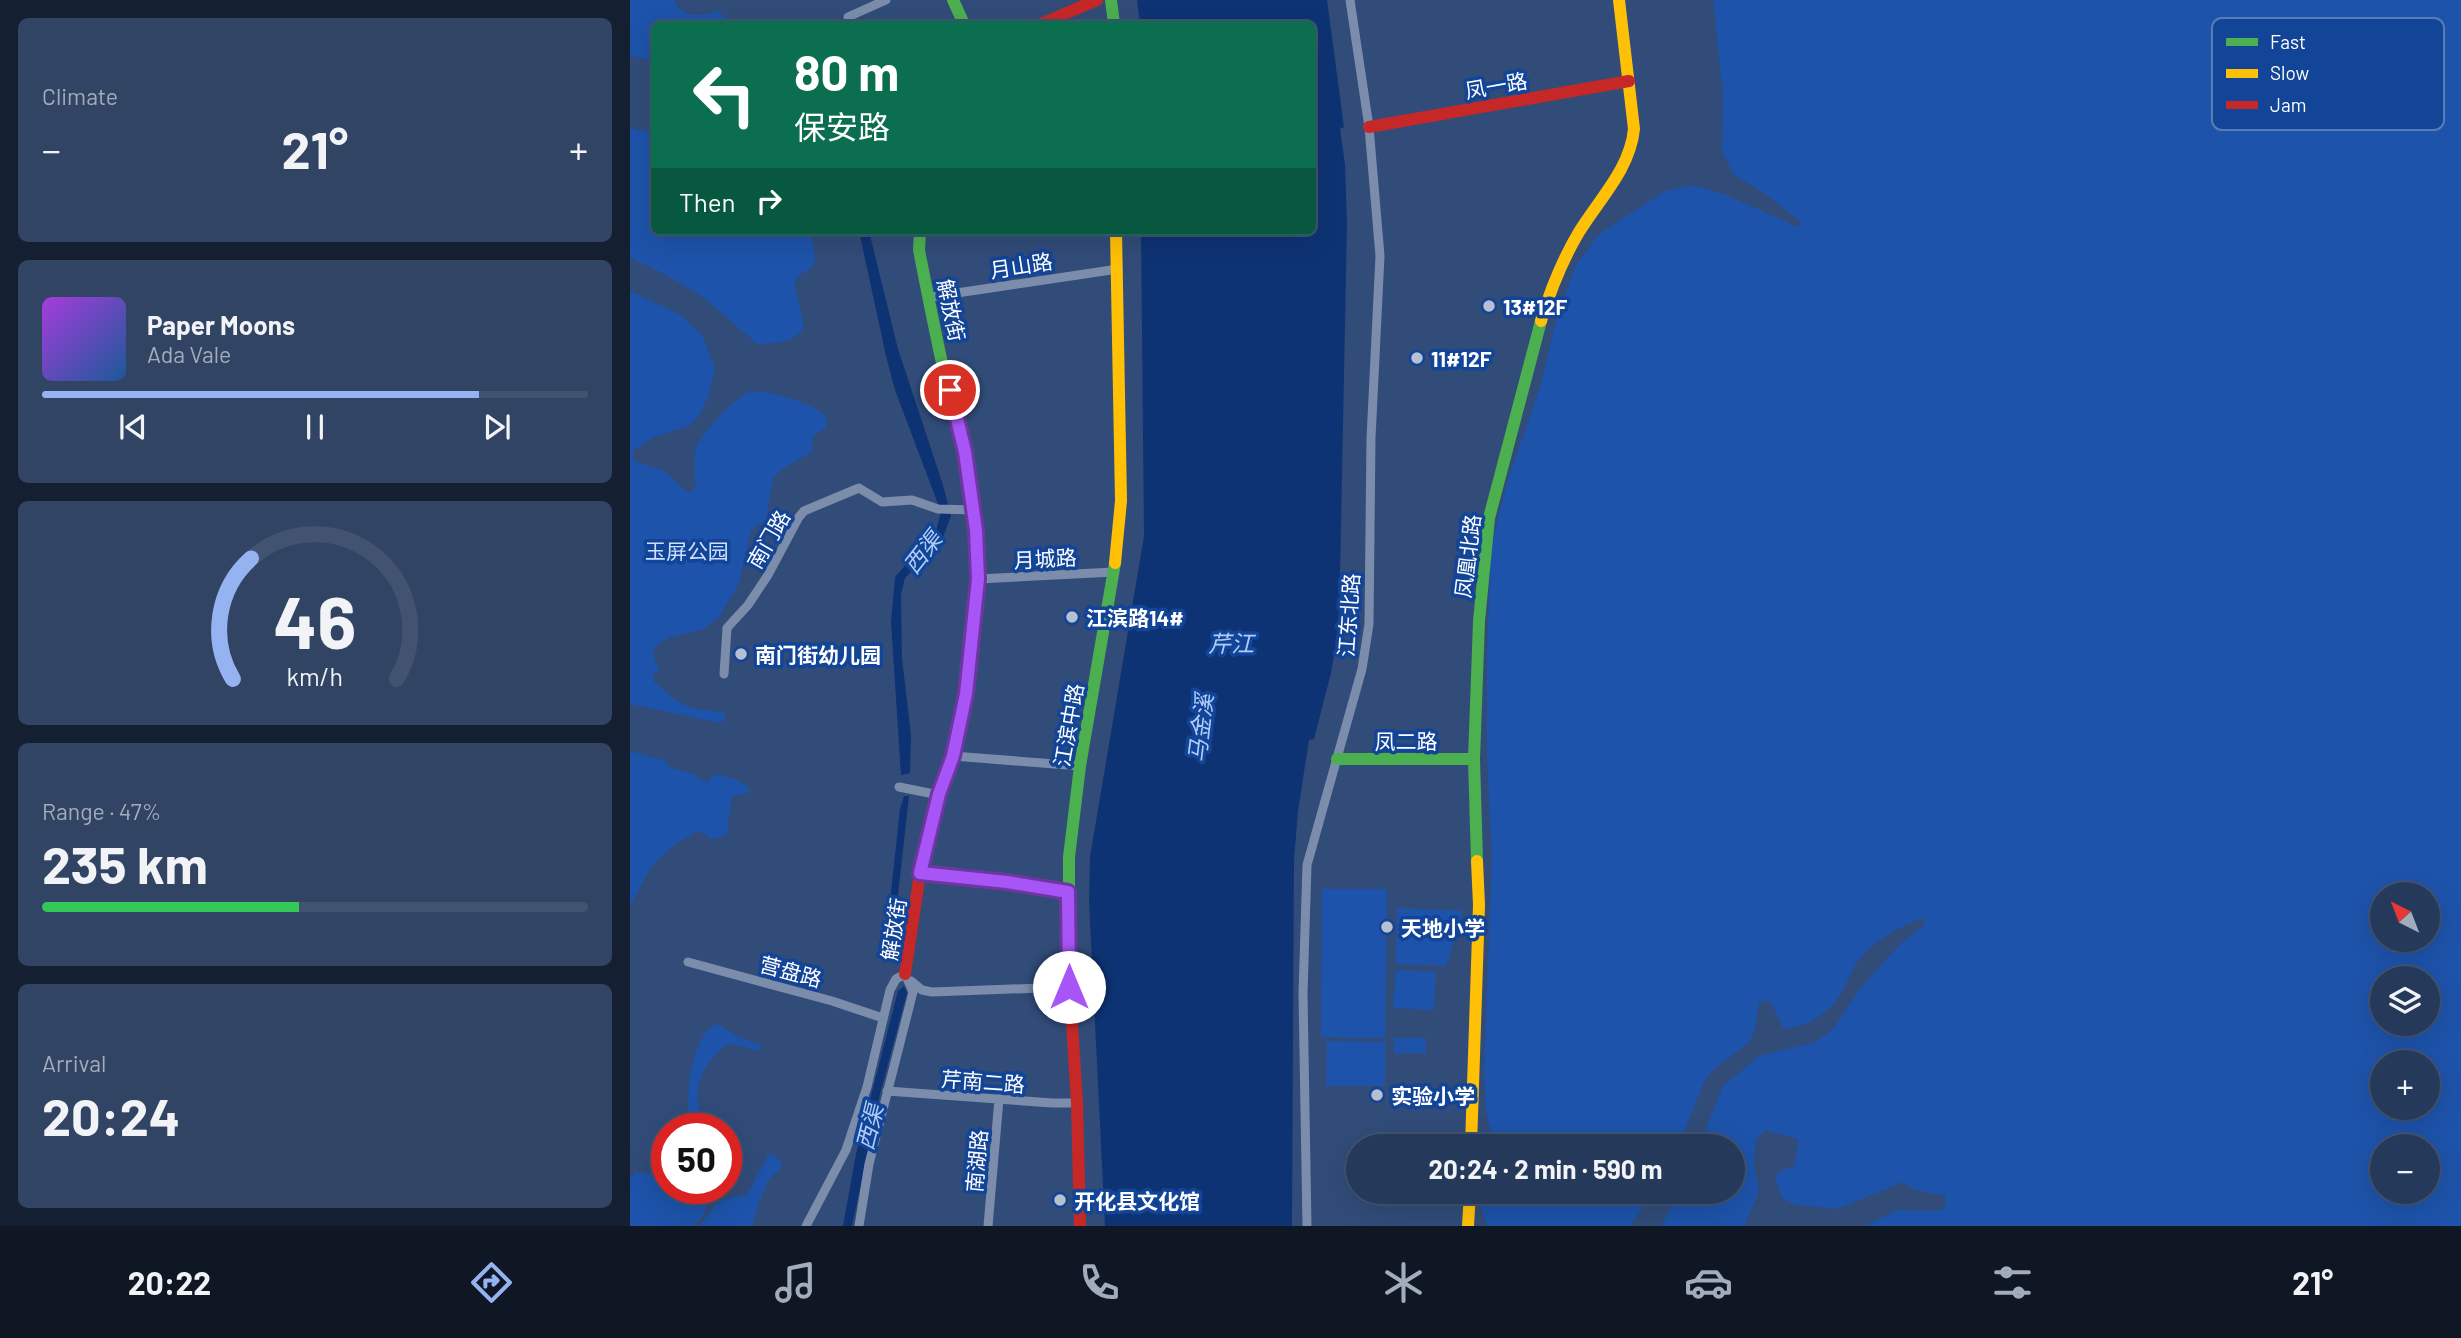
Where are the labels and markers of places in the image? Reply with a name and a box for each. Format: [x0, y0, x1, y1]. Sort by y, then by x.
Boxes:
place label: 13#12F [1503, 294, 1567, 319]
marker: 13#12F [1481, 298, 1497, 314]
place label: 11#12F [1431, 346, 1492, 371]
marker: 11#12F [1409, 350, 1425, 366]
pin [920, 360, 980, 420]
place label: 江滨路14# [1086, 605, 1184, 630]
marker: 江滨路14# [1064, 609, 1080, 625]
place label: 南门街幼儿园 [755, 642, 881, 667]
marker: 南门街幼儿园 [733, 646, 749, 662]
place label: 天地小学 [1401, 915, 1485, 940]
marker: 天地小学 [1379, 919, 1395, 935]
place label: 实验小学 [1391, 1083, 1475, 1108]
marker: 实验小学 [1369, 1087, 1385, 1103]
place label: 开化县文化馆 [1074, 1188, 1200, 1213]
marker: 开化县文化馆 [1052, 1192, 1068, 1208]

